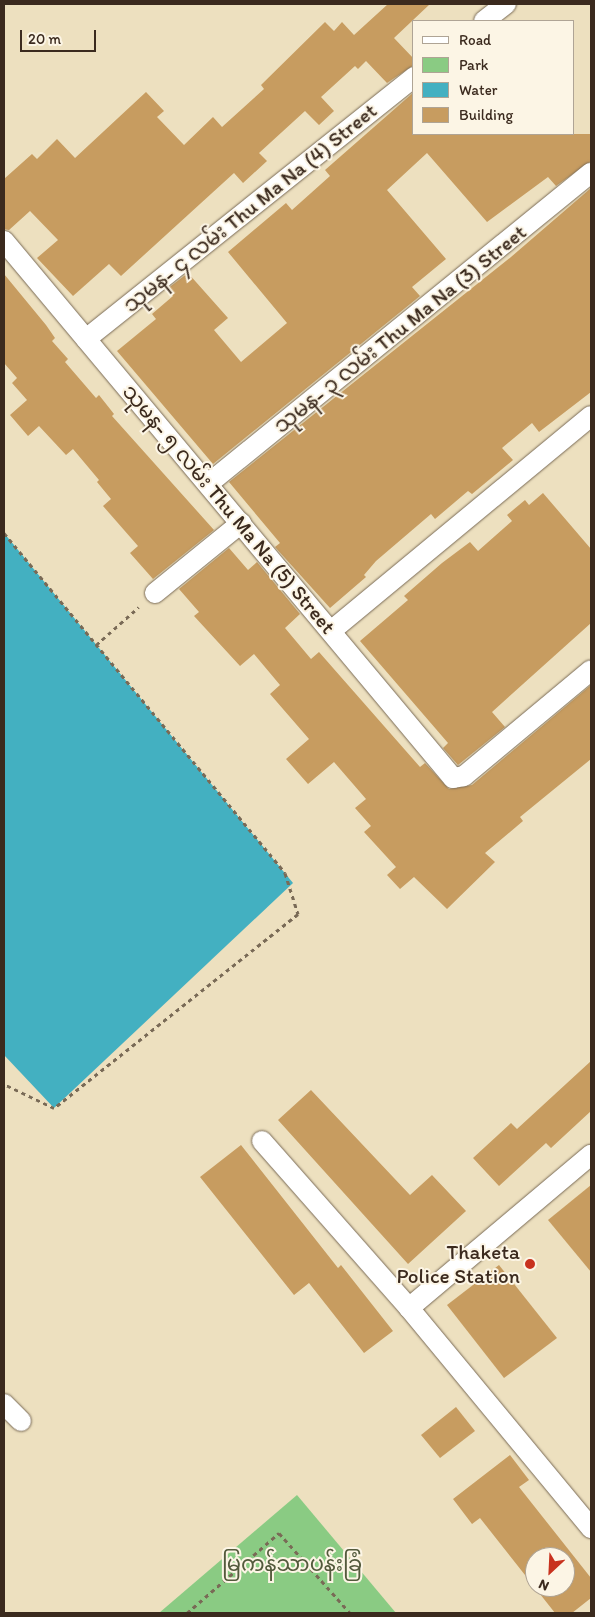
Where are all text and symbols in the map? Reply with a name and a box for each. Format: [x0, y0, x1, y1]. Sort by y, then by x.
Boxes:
scale bar [22, 20, 99, 52]
legend [412, 20, 575, 135]
text: 20 m [28, 30, 61, 48]
text: Road [459, 31, 491, 49]
text: Park [459, 56, 489, 74]
text: Water [459, 81, 497, 99]
street label: သုမန- ၄ လမ်း Thu Ma Na (4) Street [118, 98, 382, 318]
text: Building [459, 106, 513, 124]
street label: သုမန- ၃ လမ်း Thu Ma Na (3) Street [269, 219, 531, 439]
street label: သုမန- ၅ လမ်း Thu Ma Na (5) Street [117, 379, 341, 639]
place label: Thaketa Police Station [396, 1239, 520, 1289]
marker: Thaketa Police Station [524, 1258, 536, 1270]
north arrow [525, 1547, 575, 1597]
park label: မြကန်သာပန်းခြံ [222, 1551, 362, 1577]
text: N [536, 1575, 552, 1595]

